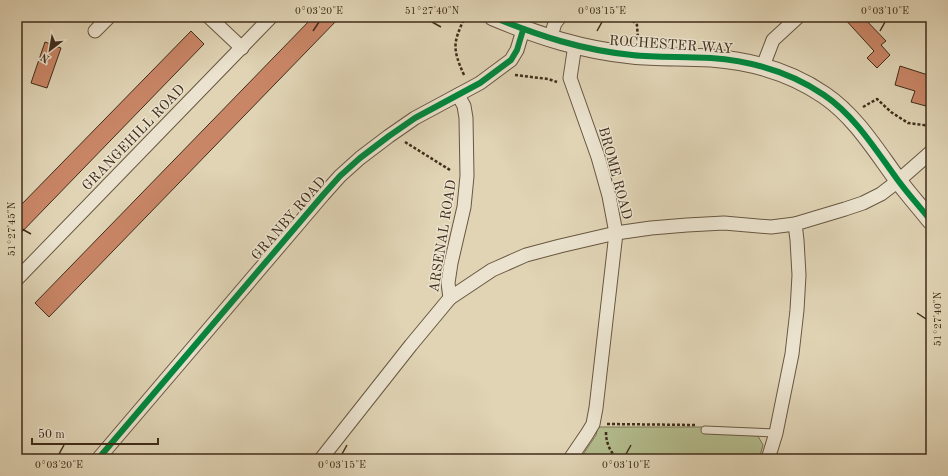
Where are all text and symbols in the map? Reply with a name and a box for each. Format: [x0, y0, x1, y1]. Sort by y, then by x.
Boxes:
text: 0°03'20"E [295, 6, 343, 16]
text: 51°27'40"N [405, 6, 460, 16]
text: 0°03'15"E [578, 6, 626, 16]
text: 0°03'10"E [861, 6, 909, 16]
north arrow [30, 30, 70, 70]
street label: ROCHESTER WAY [608, 34, 733, 56]
text: N [39, 50, 52, 64]
street label: GRANGEHILL ROAD [80, 82, 188, 193]
street label: BROME ROAD [596, 125, 634, 221]
street label: GRANBY ROAD [249, 174, 329, 263]
street label: ARSENAL ROAD [427, 179, 459, 294]
text: 51°27'45"N [7, 201, 17, 256]
text: 51°27'40"N [933, 291, 943, 346]
scale bar [32, 420, 158, 446]
text: 50 m [38, 428, 65, 441]
text: 0°03'20"E [35, 460, 83, 470]
text: 0°03'15"E [318, 460, 366, 470]
text: 0°03'10"E [602, 460, 650, 470]

